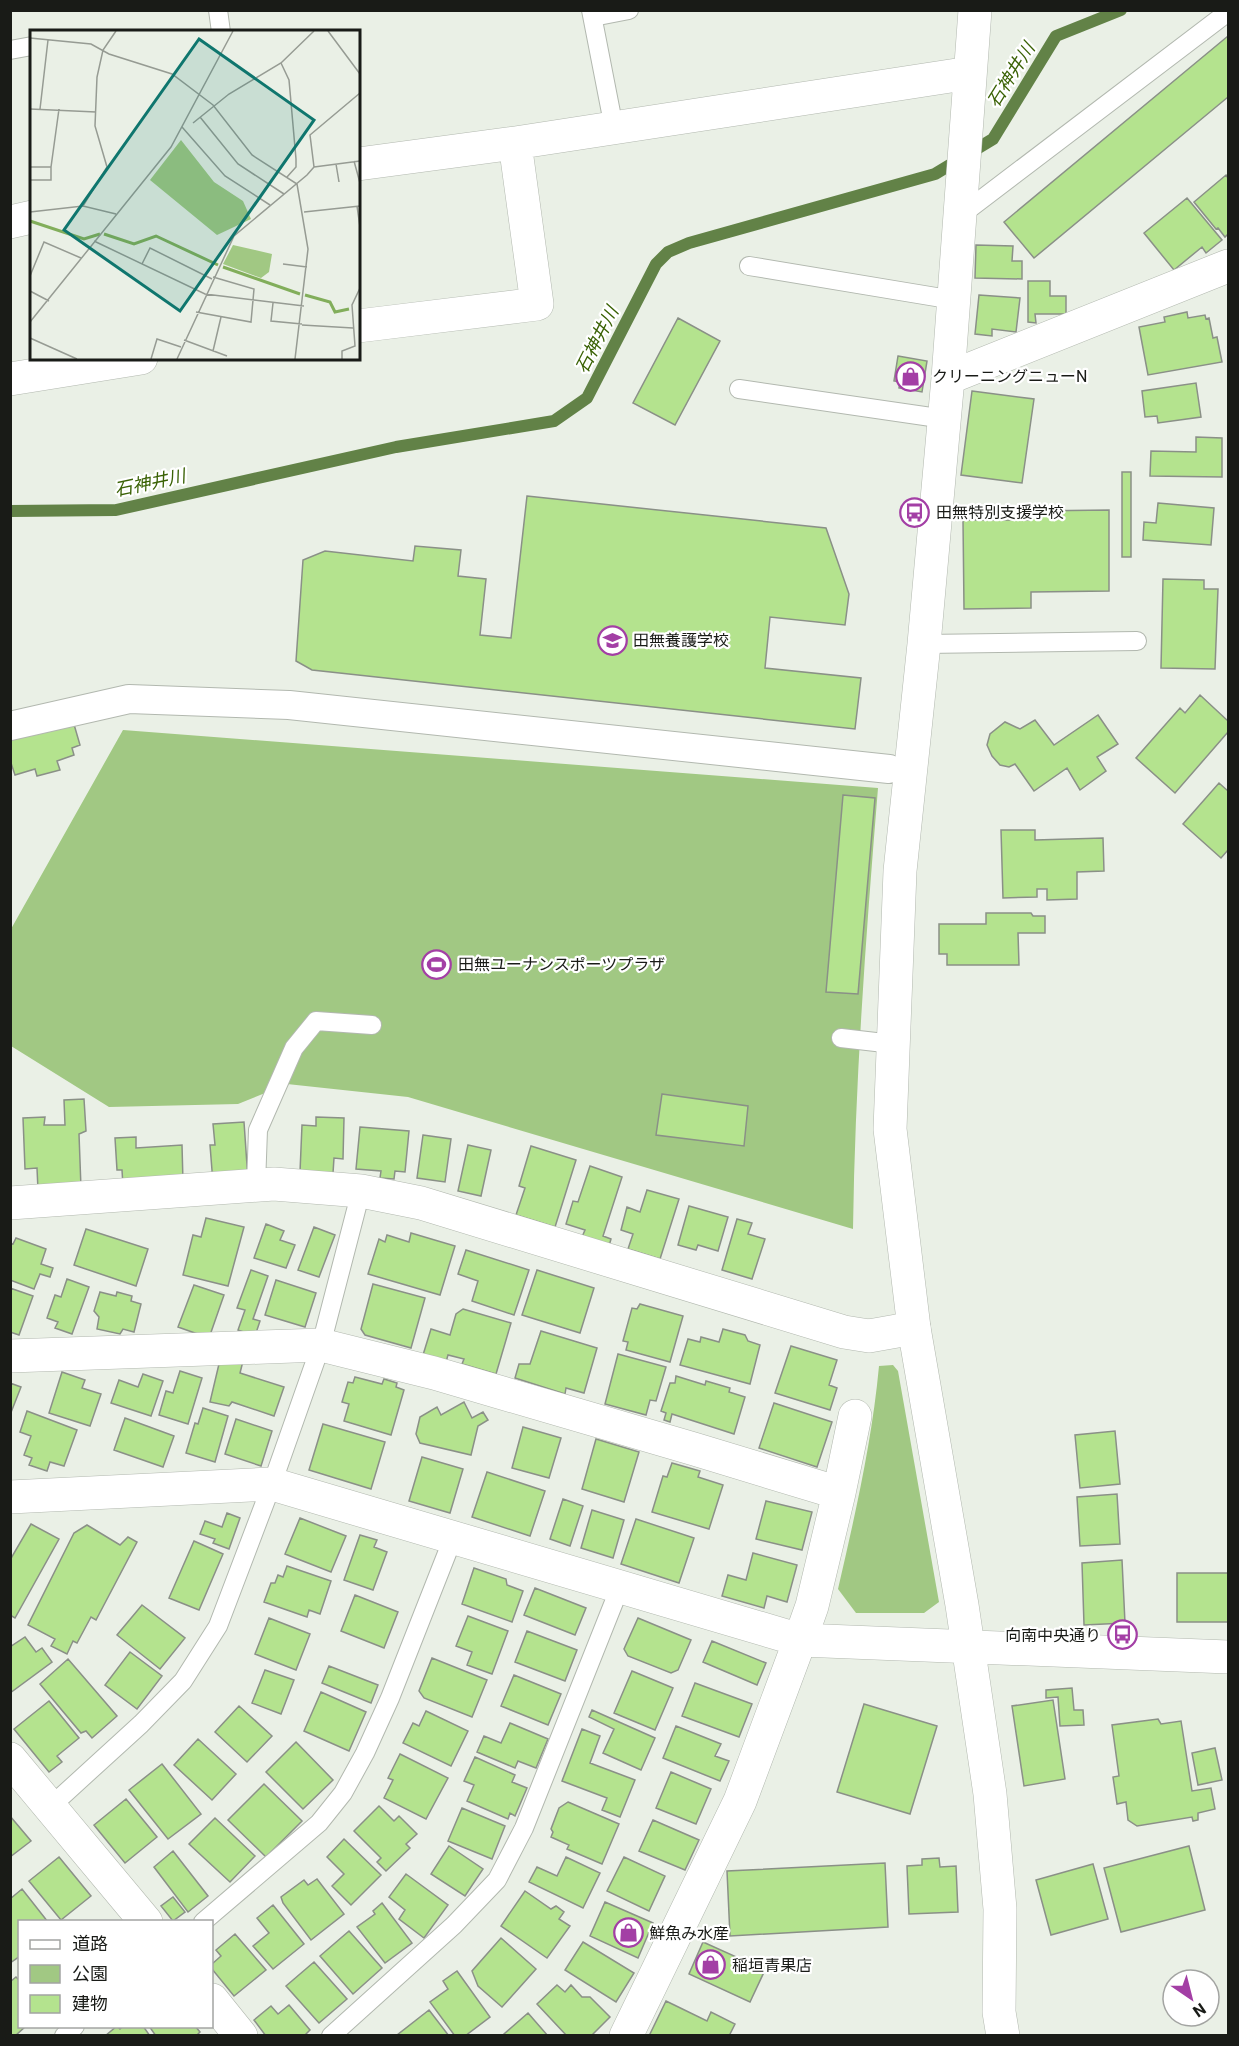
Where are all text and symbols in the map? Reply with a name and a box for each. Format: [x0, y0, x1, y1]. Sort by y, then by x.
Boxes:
inset map [30, 30, 360, 360]
water label: 石神井川 [983, 37, 1040, 111]
water label: 石神井川 [571, 301, 623, 377]
shop icon: クリーニングニューN [895, 360, 927, 392]
place label: クリーニングニューN [932, 367, 1087, 386]
water label: 石神井川 [112, 464, 189, 500]
bus stop icon: 田無特別支援学校 [899, 496, 931, 528]
place label: 田無特別支援学校 [936, 503, 1064, 522]
school or university icon: 田無養護学校 [596, 624, 628, 656]
place label: 田無養護学校 [633, 631, 729, 650]
sports icon: 田無ユーナンスポーツプラザ [421, 948, 453, 980]
place label: 田無ユーナンスポーツプラザ [458, 955, 665, 974]
bus stop icon: 向南中央通り [1106, 1619, 1138, 1651]
place label: 向南中央通り [1005, 1626, 1101, 1645]
shop icon: 鮮魚み水産 [612, 1917, 644, 1949]
legend [18, 1920, 213, 2028]
place label: 鮮魚み水産 [649, 1924, 729, 1943]
text: 道路 [72, 1933, 108, 1954]
shop icon: 稲垣青果店 [695, 1949, 727, 1981]
place label: 稲垣青果店 [732, 1956, 812, 1975]
text: 公園 [72, 1963, 108, 1984]
north arrow [1161, 1968, 1221, 2028]
text: 建物 [72, 1993, 108, 2014]
text: N [1189, 1999, 1209, 2021]

